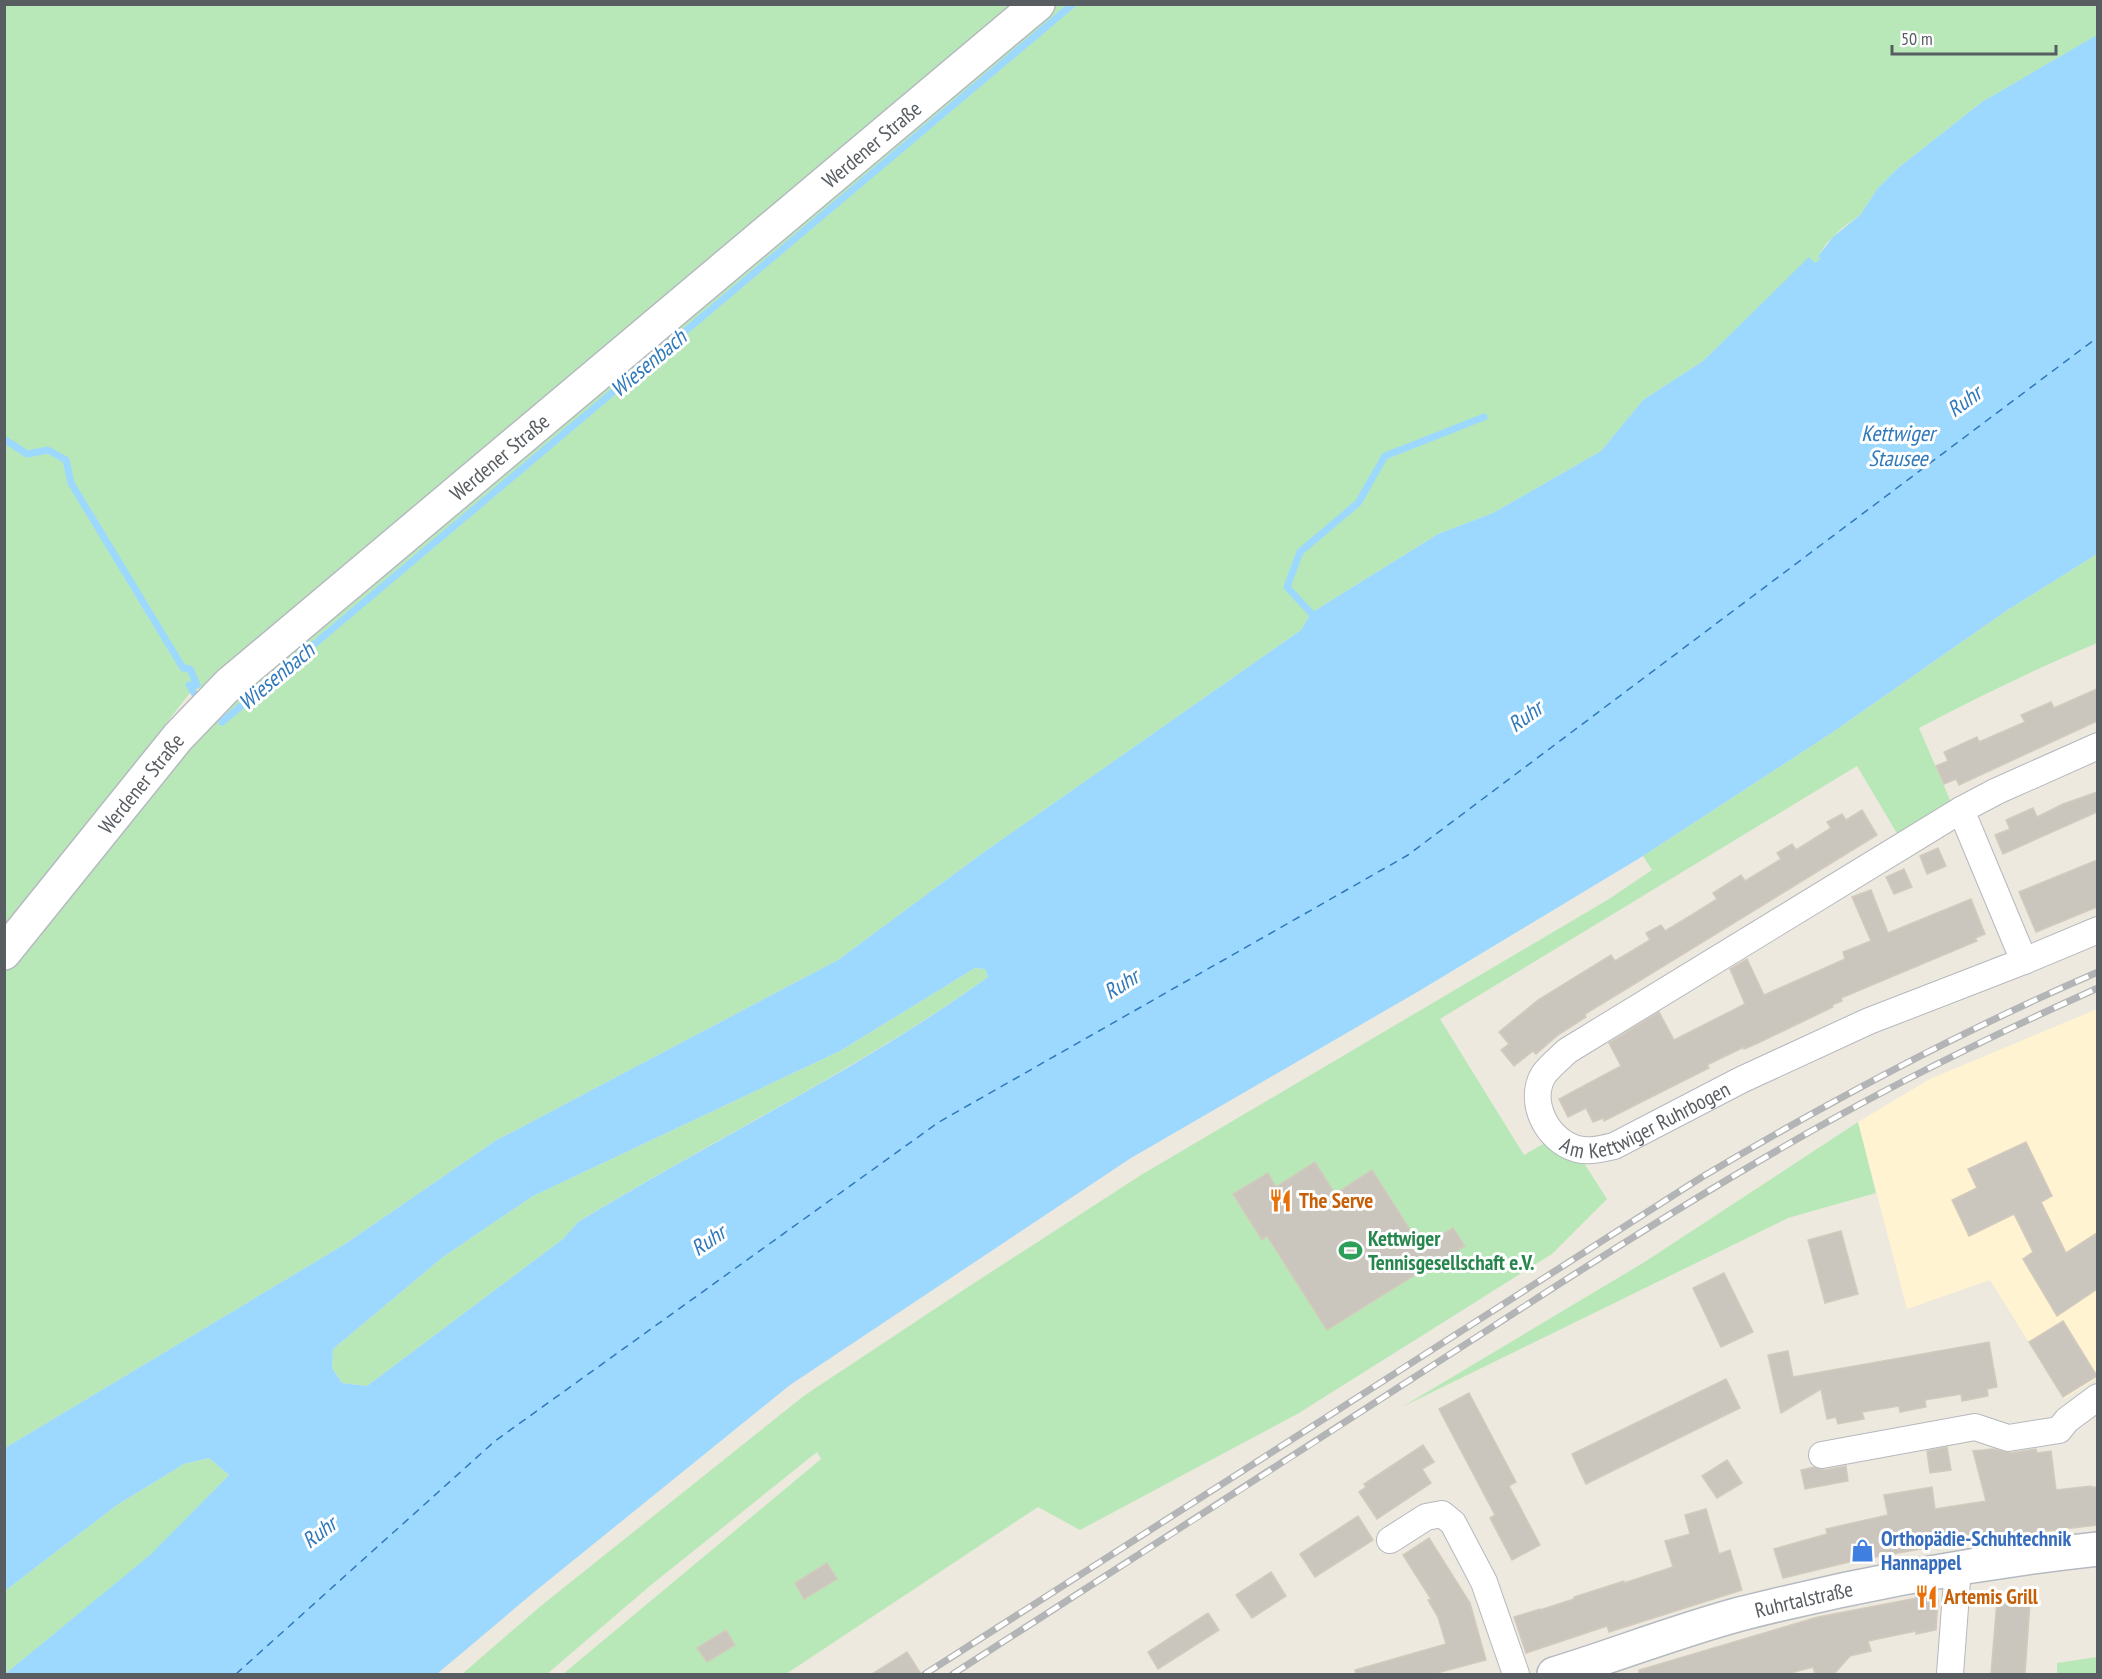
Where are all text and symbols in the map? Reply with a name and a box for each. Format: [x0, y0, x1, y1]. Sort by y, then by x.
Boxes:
scale bar [1892, 18, 2056, 56]
text: 50 m [1901, 27, 1933, 50]
street label: Werdener Straße [816, 95, 927, 194]
water label: Wiesenbach [604, 322, 693, 403]
water label: Ruhr [1941, 377, 1989, 423]
street label: Werdener Straße [444, 407, 555, 506]
water label: Kettwiger Stausee [1861, 419, 1938, 472]
water label: Wiesenbach [232, 635, 321, 716]
water label: Ruhr [1502, 692, 1550, 738]
street label: Werdener Straße [92, 727, 189, 839]
water label: Ruhr [1098, 961, 1146, 1005]
street label: Am Kettwiger Ruhrbogen [1556, 1075, 1734, 1164]
restaurant icon: The Serve [1268, 1187, 1294, 1213]
place label: The Serve [1299, 1187, 1373, 1214]
water label: Ruhr [685, 1217, 733, 1262]
place label: Kettwiger Tennisgesellschaft e.V. [1368, 1225, 1535, 1276]
sports icon: Kettwiger Tennisgesellschaft e.V. [1337, 1237, 1363, 1263]
water label: Ruhr [296, 1508, 344, 1554]
place label: Orthopädie-Schuhtechnik Hannappel [1881, 1525, 2071, 1576]
shop icon: Orthopädie-Schuhtechnik Hannappel [1850, 1537, 1876, 1563]
street label: Ruhrtalstraße [1752, 1575, 1855, 1623]
restaurant icon: Artemis Grill [1913, 1583, 1939, 1609]
place label: Artemis Grill [1943, 1583, 2039, 1610]

